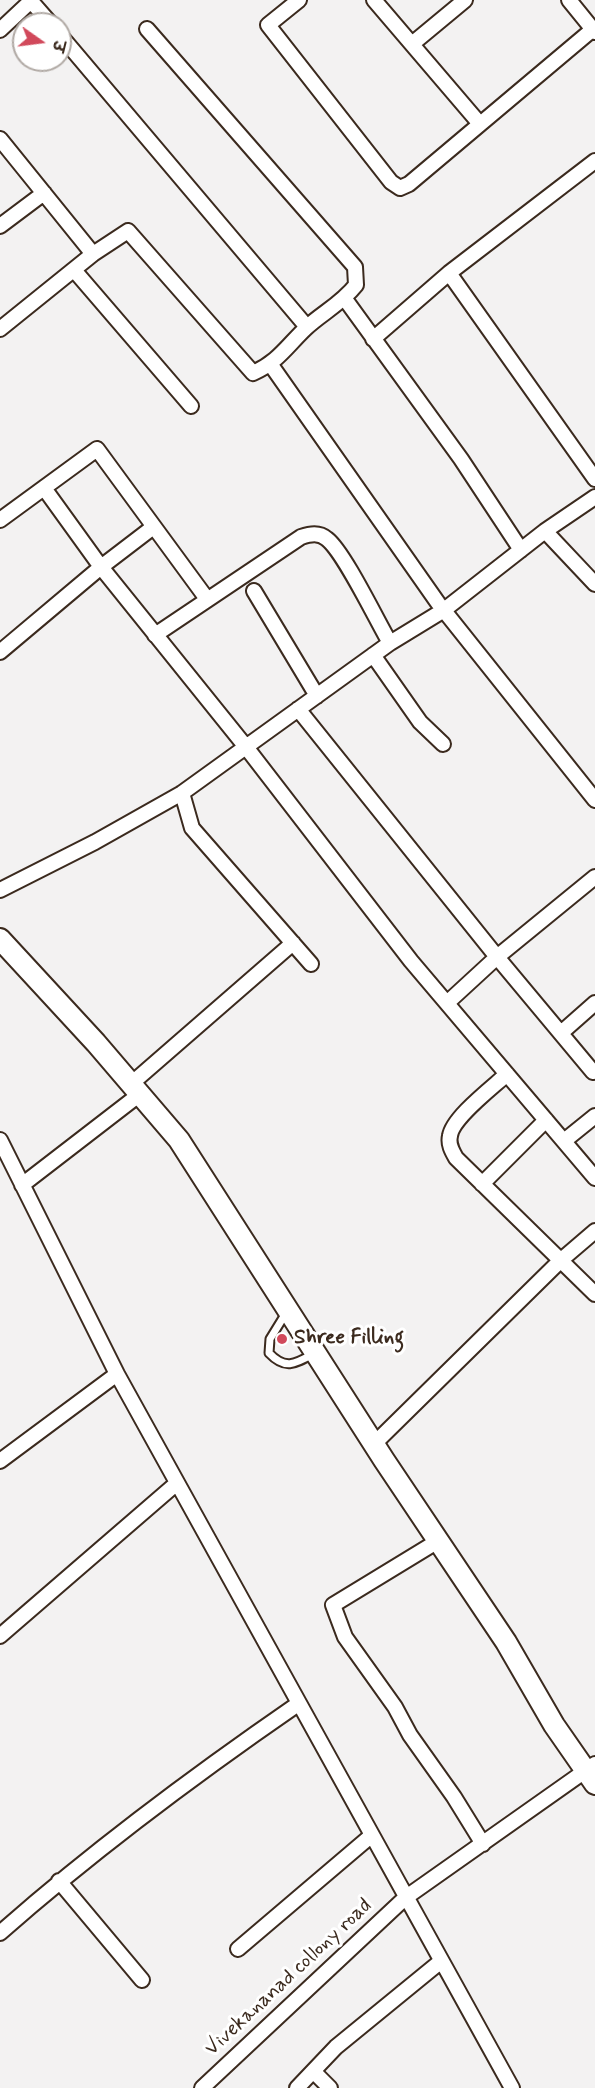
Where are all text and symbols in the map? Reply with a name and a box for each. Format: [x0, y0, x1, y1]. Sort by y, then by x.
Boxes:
north arrow [12, 12, 72, 72]
text: उ [47, 38, 69, 54]
place label: Shree Filling [294, 1326, 404, 1352]
marker: Shree Filling [275, 1332, 289, 1346]
street label: Vivekananad collony road [200, 1894, 378, 2062]

